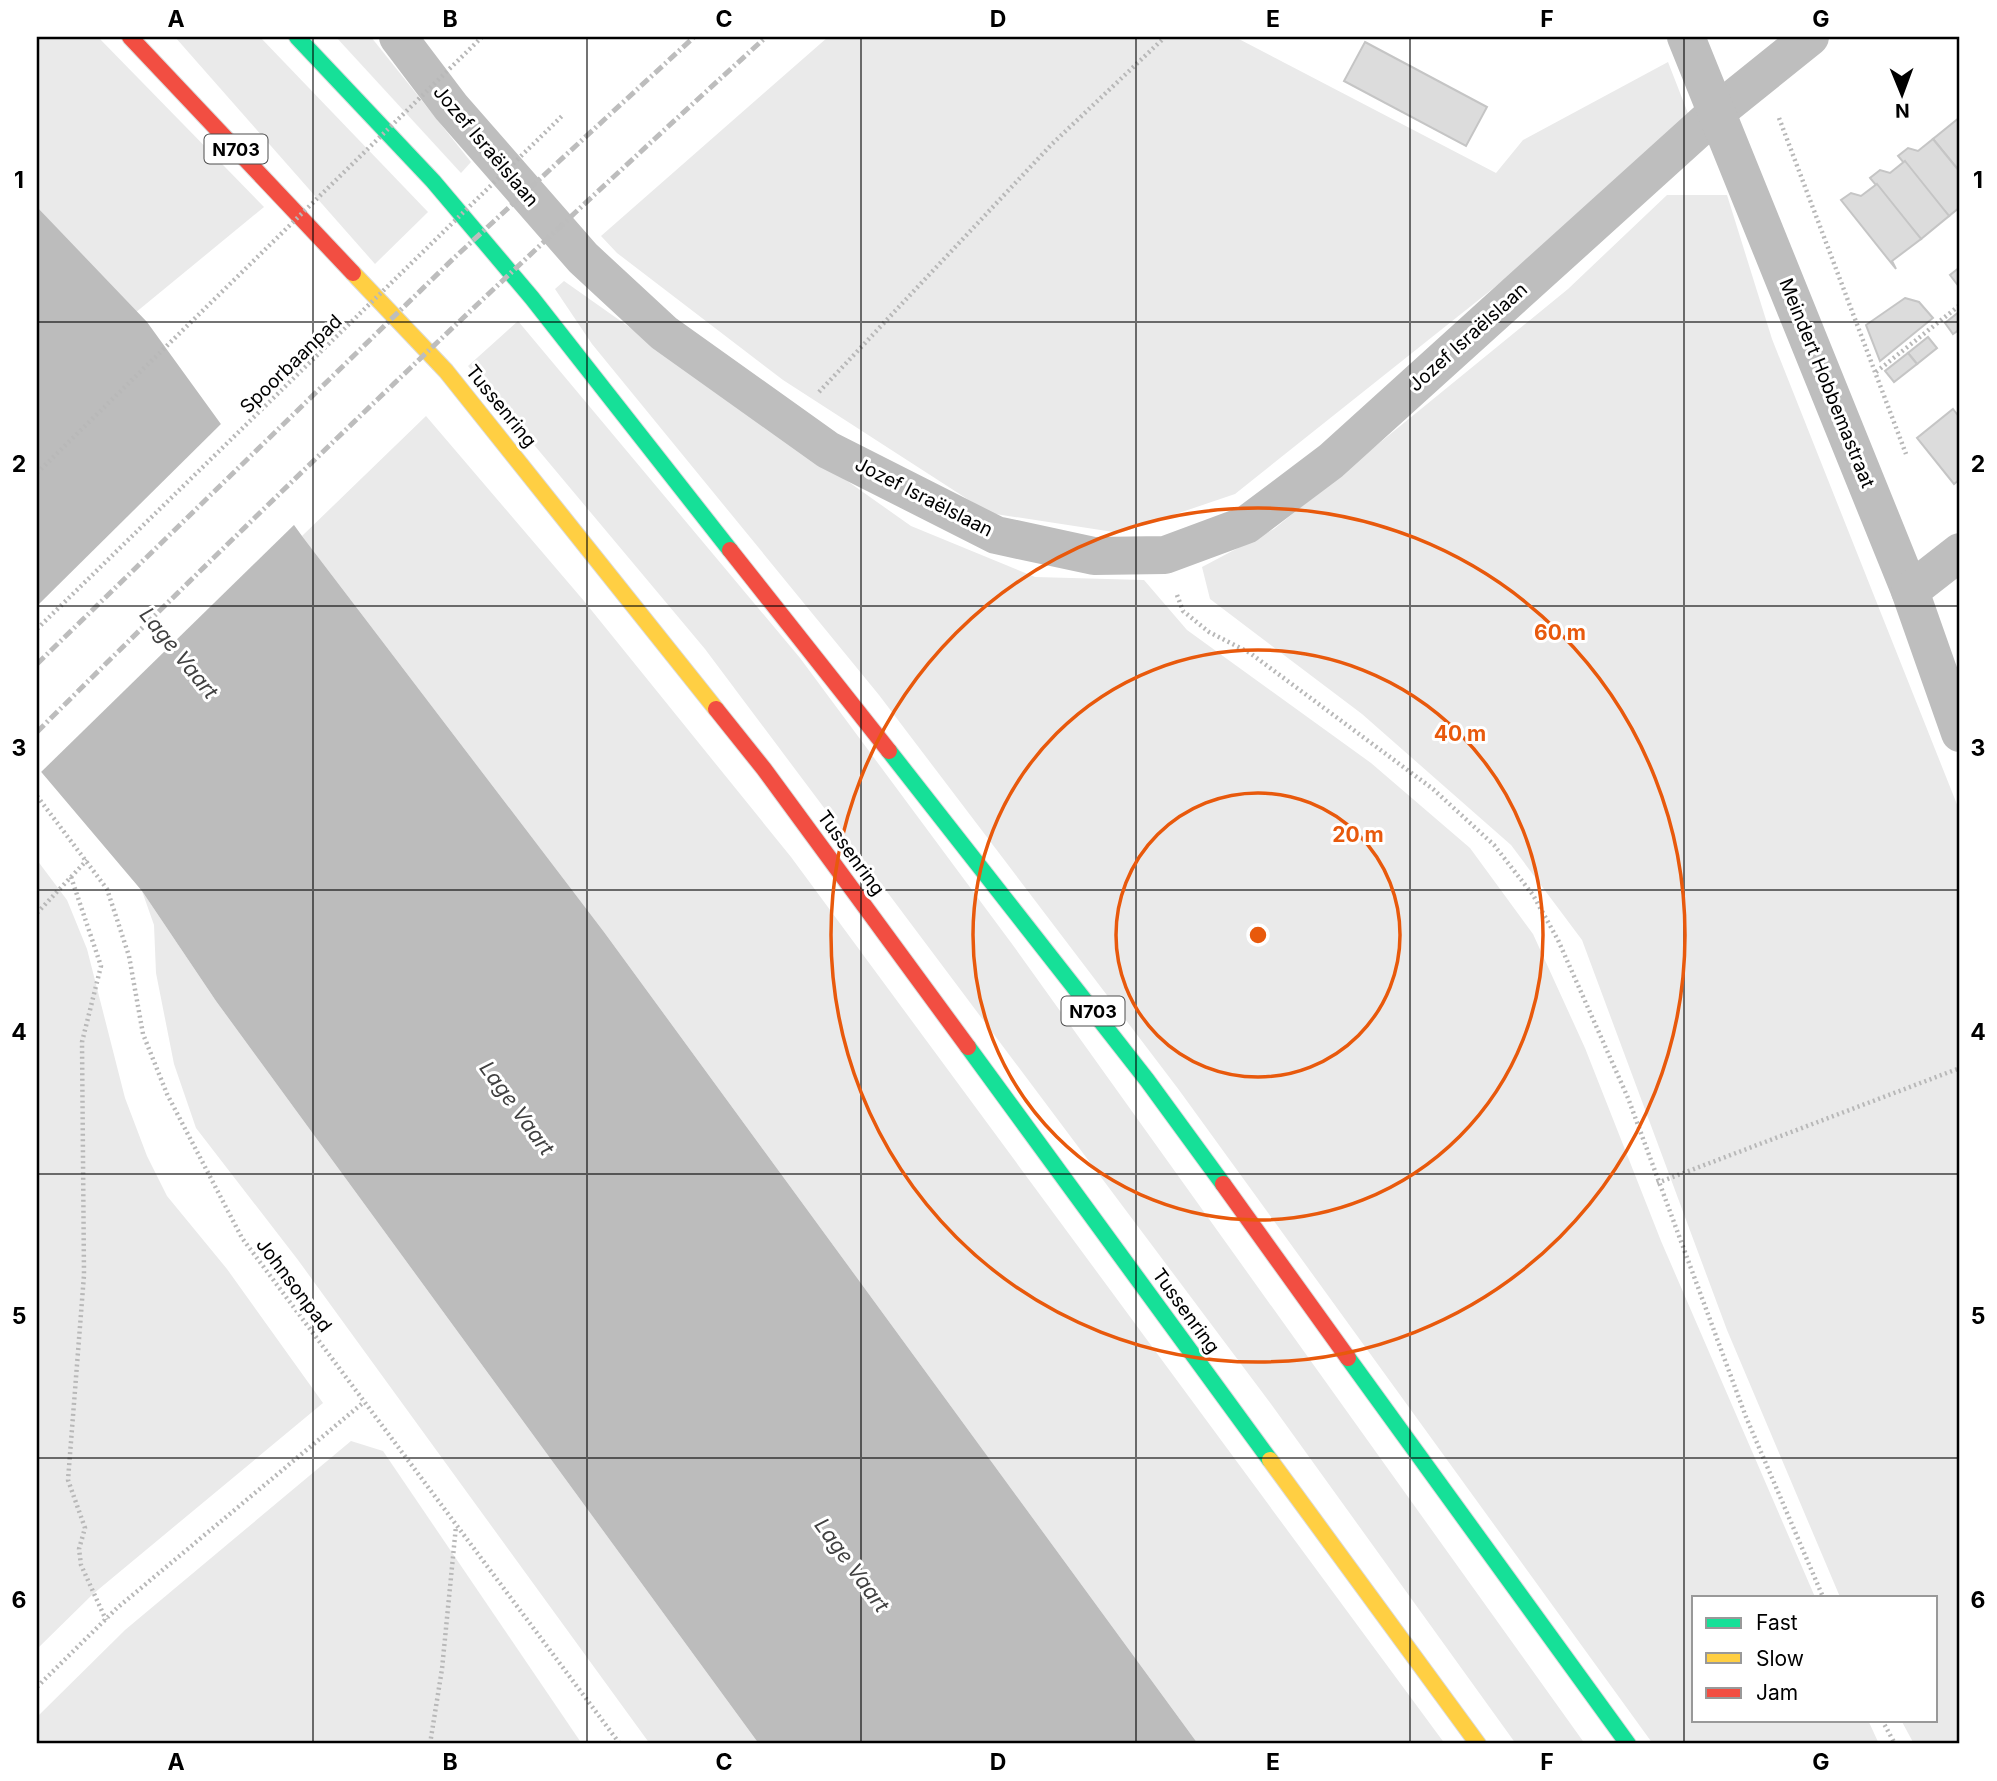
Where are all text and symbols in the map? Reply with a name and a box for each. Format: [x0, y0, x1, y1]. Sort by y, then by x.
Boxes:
text: A [167, 5, 185, 33]
text: B [442, 5, 458, 33]
text: C [715, 5, 733, 33]
text: D [990, 5, 1006, 33]
text: E [1266, 5, 1280, 33]
text: F [1540, 5, 1554, 33]
text: G [1812, 5, 1830, 33]
north arrow [1868, 60, 1938, 130]
street label: Jozef Israëlslaan [429, 81, 543, 211]
text: N [1895, 99, 1910, 122]
road number: N703 [204, 134, 268, 164]
text: 1 [14, 166, 24, 194]
text: 1 [1973, 166, 1983, 194]
street label: Meindert Hobbemastraat [1774, 275, 1880, 491]
street label: Jozef Israëlslaan [1404, 278, 1532, 396]
street label: Spoorbaanpad [235, 310, 347, 418]
street label: Tussenring [461, 360, 541, 452]
text: 2 [12, 450, 26, 478]
text: 2 [1971, 450, 1985, 478]
street label: Jozef Israëlslaan [851, 452, 997, 542]
water label: Lage Vaart [135, 602, 224, 704]
text: 60 m [1534, 620, 1586, 645]
text: 40 m [1434, 721, 1486, 746]
text: 3 [12, 734, 26, 762]
text: 3 [1971, 734, 1985, 762]
street label: Tussenring [812, 806, 890, 900]
text: 20 m [1332, 822, 1384, 847]
centre of rings [1246, 923, 1270, 947]
road number: N703 [1062, 996, 1124, 1026]
text: 4 [11, 1018, 27, 1046]
text: 4 [1970, 1018, 1986, 1046]
water label: Lage Vaart [475, 1056, 560, 1161]
street label: Johnsonpad [251, 1234, 337, 1336]
street label: Tussenring [1147, 1264, 1225, 1358]
text: 5 [12, 1302, 26, 1330]
text: 5 [1971, 1302, 1985, 1330]
water label: Lage Vaart [810, 1513, 895, 1618]
text: 6 [12, 1586, 26, 1614]
text: 6 [1971, 1586, 1985, 1614]
legend [1692, 1596, 1938, 1722]
text: Fast [1756, 1610, 1798, 1635]
text: Slow [1756, 1646, 1804, 1671]
text: Jam [1756, 1680, 1798, 1705]
text: A [167, 1748, 185, 1776]
text: B [442, 1748, 458, 1776]
text: C [715, 1748, 733, 1776]
text: D [990, 1748, 1006, 1776]
text: E [1266, 1748, 1280, 1776]
text: F [1540, 1748, 1554, 1776]
text: G [1812, 1748, 1830, 1776]

